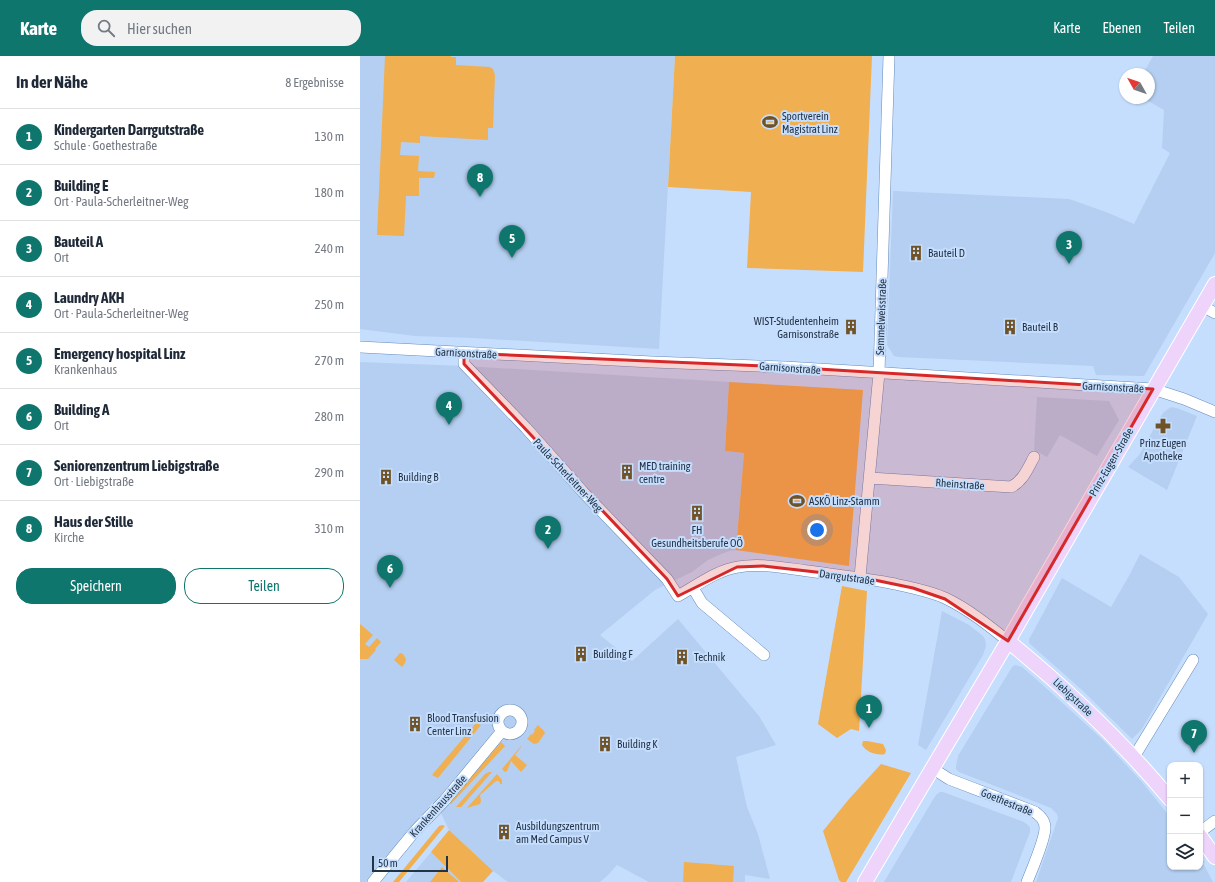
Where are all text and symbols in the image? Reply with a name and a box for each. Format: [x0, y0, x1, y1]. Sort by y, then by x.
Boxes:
search box [81, 10, 361, 46]
text: Karte [20, 17, 57, 39]
icon: search [95, 17, 117, 39]
text: Hier suchen [127, 20, 192, 37]
text: Karte [1053, 20, 1080, 36]
text: Ebenen [1102, 20, 1141, 36]
text: Teilen [1163, 20, 1195, 36]
north arrow [1119, 68, 1155, 104]
text: In der Nähe [16, 72, 88, 92]
text: 8 Ergebnisse [285, 75, 344, 90]
place label: Sportverein Magistrat Linz [782, 110, 838, 135]
sports icon: Sportverein Magistrat Linz [761, 113, 779, 131]
text: Kindergarten Darrgutstraße [54, 121, 204, 138]
text: 1 [26, 129, 32, 144]
text: 130 m [315, 129, 344, 144]
text: Schule · Goethestraße [54, 138, 157, 153]
pin: 8 [467, 164, 493, 197]
text: Building E [54, 177, 108, 194]
text: 2 [26, 185, 32, 200]
text: 180 m [315, 185, 344, 200]
text: Ort · Paula-Scherleitner-Weg [54, 194, 189, 209]
pin: 5 [499, 225, 525, 258]
pin: 3 [1056, 231, 1082, 264]
text: Bauteil A [54, 233, 103, 250]
text: 3 [26, 241, 32, 256]
text: 240 m [315, 241, 344, 256]
building icon: Bauteil D [907, 244, 925, 262]
place label: Bauteil D [928, 247, 965, 259]
text: Ort [54, 250, 69, 265]
street label: Semmelweisstraße [874, 279, 888, 355]
text: Laundry AKH [54, 289, 125, 306]
text: 4 [26, 297, 32, 312]
text: 250 m [315, 297, 344, 312]
text: Ort · Paula-Scherleitner-Weg [54, 306, 189, 321]
place label: WIST-Studentenheim Garnisonstraße [754, 315, 839, 340]
building icon: WIST-Studentenheim Garnisonstraße [842, 318, 860, 336]
building icon: Bauteil B [1001, 318, 1019, 336]
place label: Bauteil B [1022, 321, 1059, 333]
text: Emergency hospital Linz [54, 345, 185, 362]
street label: Garnisonstraße [435, 345, 497, 361]
text: 5 [26, 353, 32, 368]
text: 270 m [315, 353, 344, 368]
street label: Garnisonstraße [759, 360, 821, 376]
text: Krankenhaus [54, 362, 117, 377]
street label: Garnisonstraße [1082, 379, 1144, 395]
pin: 4 [436, 392, 462, 425]
text: Building A [54, 401, 109, 418]
text: 6 [26, 409, 32, 424]
text: 280 m [315, 409, 344, 424]
pharmacy icon: Prinz Eugen Apotheke [1154, 417, 1172, 435]
text: Ort [54, 418, 69, 433]
street label: Prinz-Eugen-Straße [1087, 426, 1135, 498]
street label: Paula-Scherleitner-Weg [531, 436, 605, 514]
place label: Prinz Eugen Apotheke [1140, 437, 1186, 462]
text: Seniorenzentrum Liebigstraße [54, 457, 219, 474]
place label: MED training centre [639, 460, 691, 485]
building icon: MED training centre [618, 463, 636, 481]
text: 7 [26, 465, 32, 480]
text: 290 m [315, 465, 344, 480]
building icon: Building B [377, 468, 395, 486]
place label: Building B [398, 471, 439, 483]
text: Ort · Liebigstraße [54, 474, 134, 489]
street label: Rheinstraße [935, 476, 985, 492]
sports icon: ASKÖ Linz-Stamm [788, 492, 806, 510]
place label: ASKÖ Linz-Stamm [809, 495, 880, 507]
building icon: FH Gesundheitsberufe OÖ [688, 504, 706, 522]
text: Haus der Stille [54, 513, 133, 530]
pin: 2 [535, 516, 561, 549]
your location [807, 520, 827, 540]
text: 8 [26, 521, 32, 536]
text: 310 m [315, 521, 344, 536]
place label: FH Gesundheitsberufe OÖ [651, 524, 743, 549]
text: Kirche [54, 530, 84, 545]
pin: 6 [377, 555, 403, 588]
street label: Darrgutstraße [818, 567, 876, 587]
button: Speichern [16, 568, 176, 604]
button: Teilen [184, 568, 344, 604]
building icon: Building F [572, 645, 590, 663]
place label: Building F [593, 648, 633, 660]
building icon: Technik [673, 648, 691, 666]
place label: Technik [694, 651, 725, 663]
street label: Liebigstraße [1051, 676, 1095, 718]
pin: 1 [856, 695, 882, 728]
place label: Blood Transfusion Center Linz [427, 712, 499, 737]
building icon: Blood Transfusion Center Linz [406, 715, 424, 733]
pin: 7 [1181, 720, 1207, 753]
building icon: Building K [596, 735, 614, 753]
place label: Building K [617, 738, 658, 750]
map controls [1167, 762, 1203, 870]
button: + [1167, 762, 1203, 798]
street label: Krankenhausstraße [407, 773, 469, 839]
street label: Goethestraße [979, 786, 1035, 818]
button: − [1167, 798, 1203, 834]
place label: Ausbildungszentrum am Med Campus V [516, 820, 600, 845]
building icon: Ausbildungszentrum am Med Campus V [495, 823, 513, 841]
button: layers [1167, 834, 1203, 870]
scale bar [372, 854, 448, 873]
text: 50 m [378, 857, 398, 869]

